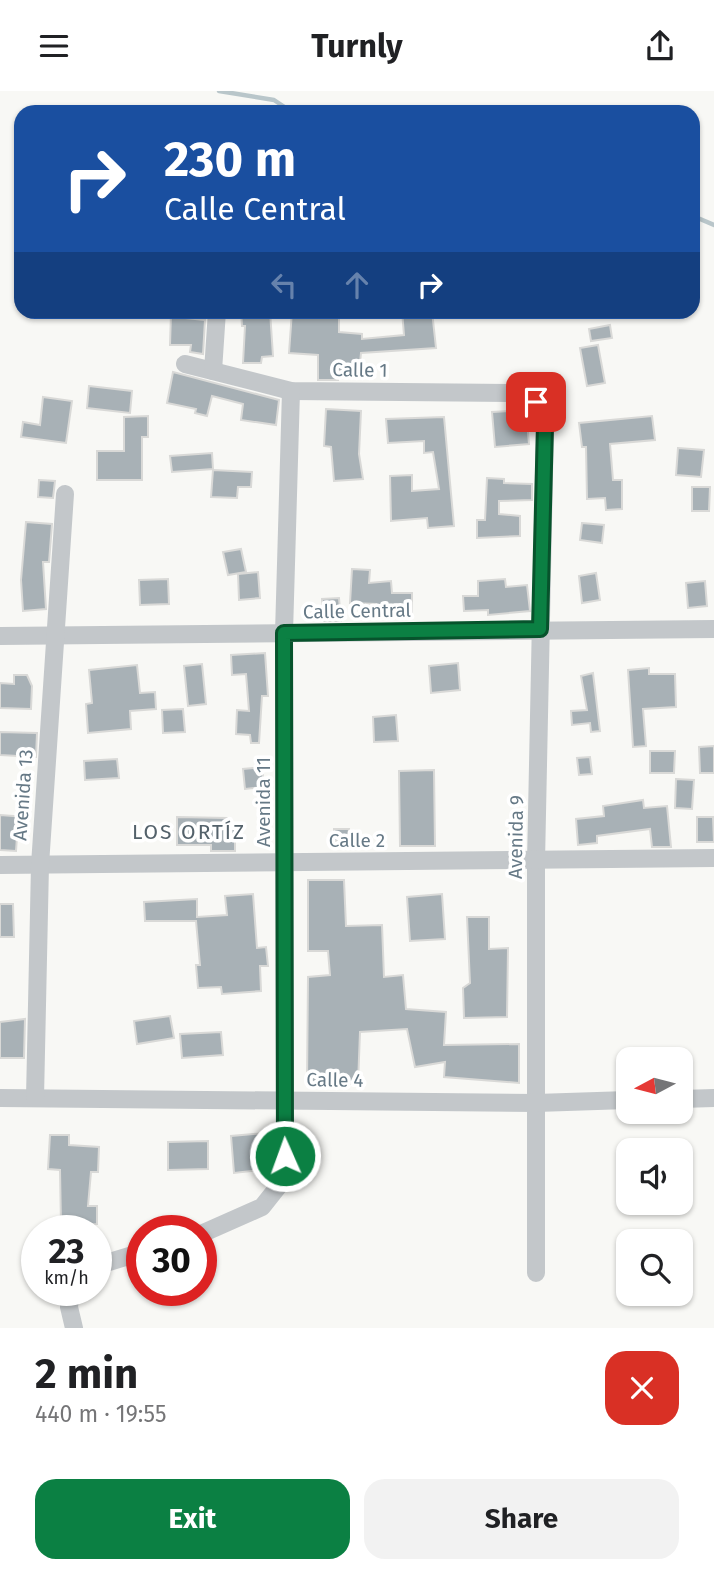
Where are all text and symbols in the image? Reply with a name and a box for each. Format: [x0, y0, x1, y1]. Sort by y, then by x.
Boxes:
icon: menu [35, 27, 73, 65]
text: Turnly [311, 27, 403, 65]
icon: share [641, 27, 679, 65]
text: 230 m [164, 130, 296, 189]
icon: right [49, 133, 140, 224]
text: Calle Central [164, 190, 346, 228]
icon: left [265, 266, 303, 304]
icon: ahead [338, 266, 376, 304]
icon: right [411, 266, 449, 304]
street label: Calle 1 [332, 358, 388, 382]
pin [506, 372, 566, 432]
icon: arrive [517, 383, 555, 421]
street label: Calle Central [303, 599, 412, 623]
street label: Avenida 13 [8, 749, 38, 841]
street label: Avenida 11 [252, 757, 275, 847]
street label: Avenida 9 [504, 795, 528, 879]
district label: LOS ORTÍZ [132, 819, 246, 845]
street label: Calle 2 [329, 829, 385, 852]
north arrow [616, 1047, 693, 1123]
map controls [616, 1047, 693, 1306]
street label: Calle 4 [306, 1068, 364, 1092]
position arrow [248, 1119, 322, 1193]
button: sound [616, 1138, 693, 1215]
speed limit sign: 30 [126, 1215, 217, 1306]
button: search [616, 1229, 693, 1306]
text: 23 [48, 1230, 85, 1272]
text: km/h [44, 1267, 89, 1289]
text: 2 min [35, 1349, 138, 1399]
button: close [605, 1351, 679, 1425]
text: 440 m · 19:55 [35, 1400, 166, 1428]
button: Exit [35, 1479, 350, 1559]
button: Share [364, 1479, 679, 1559]

